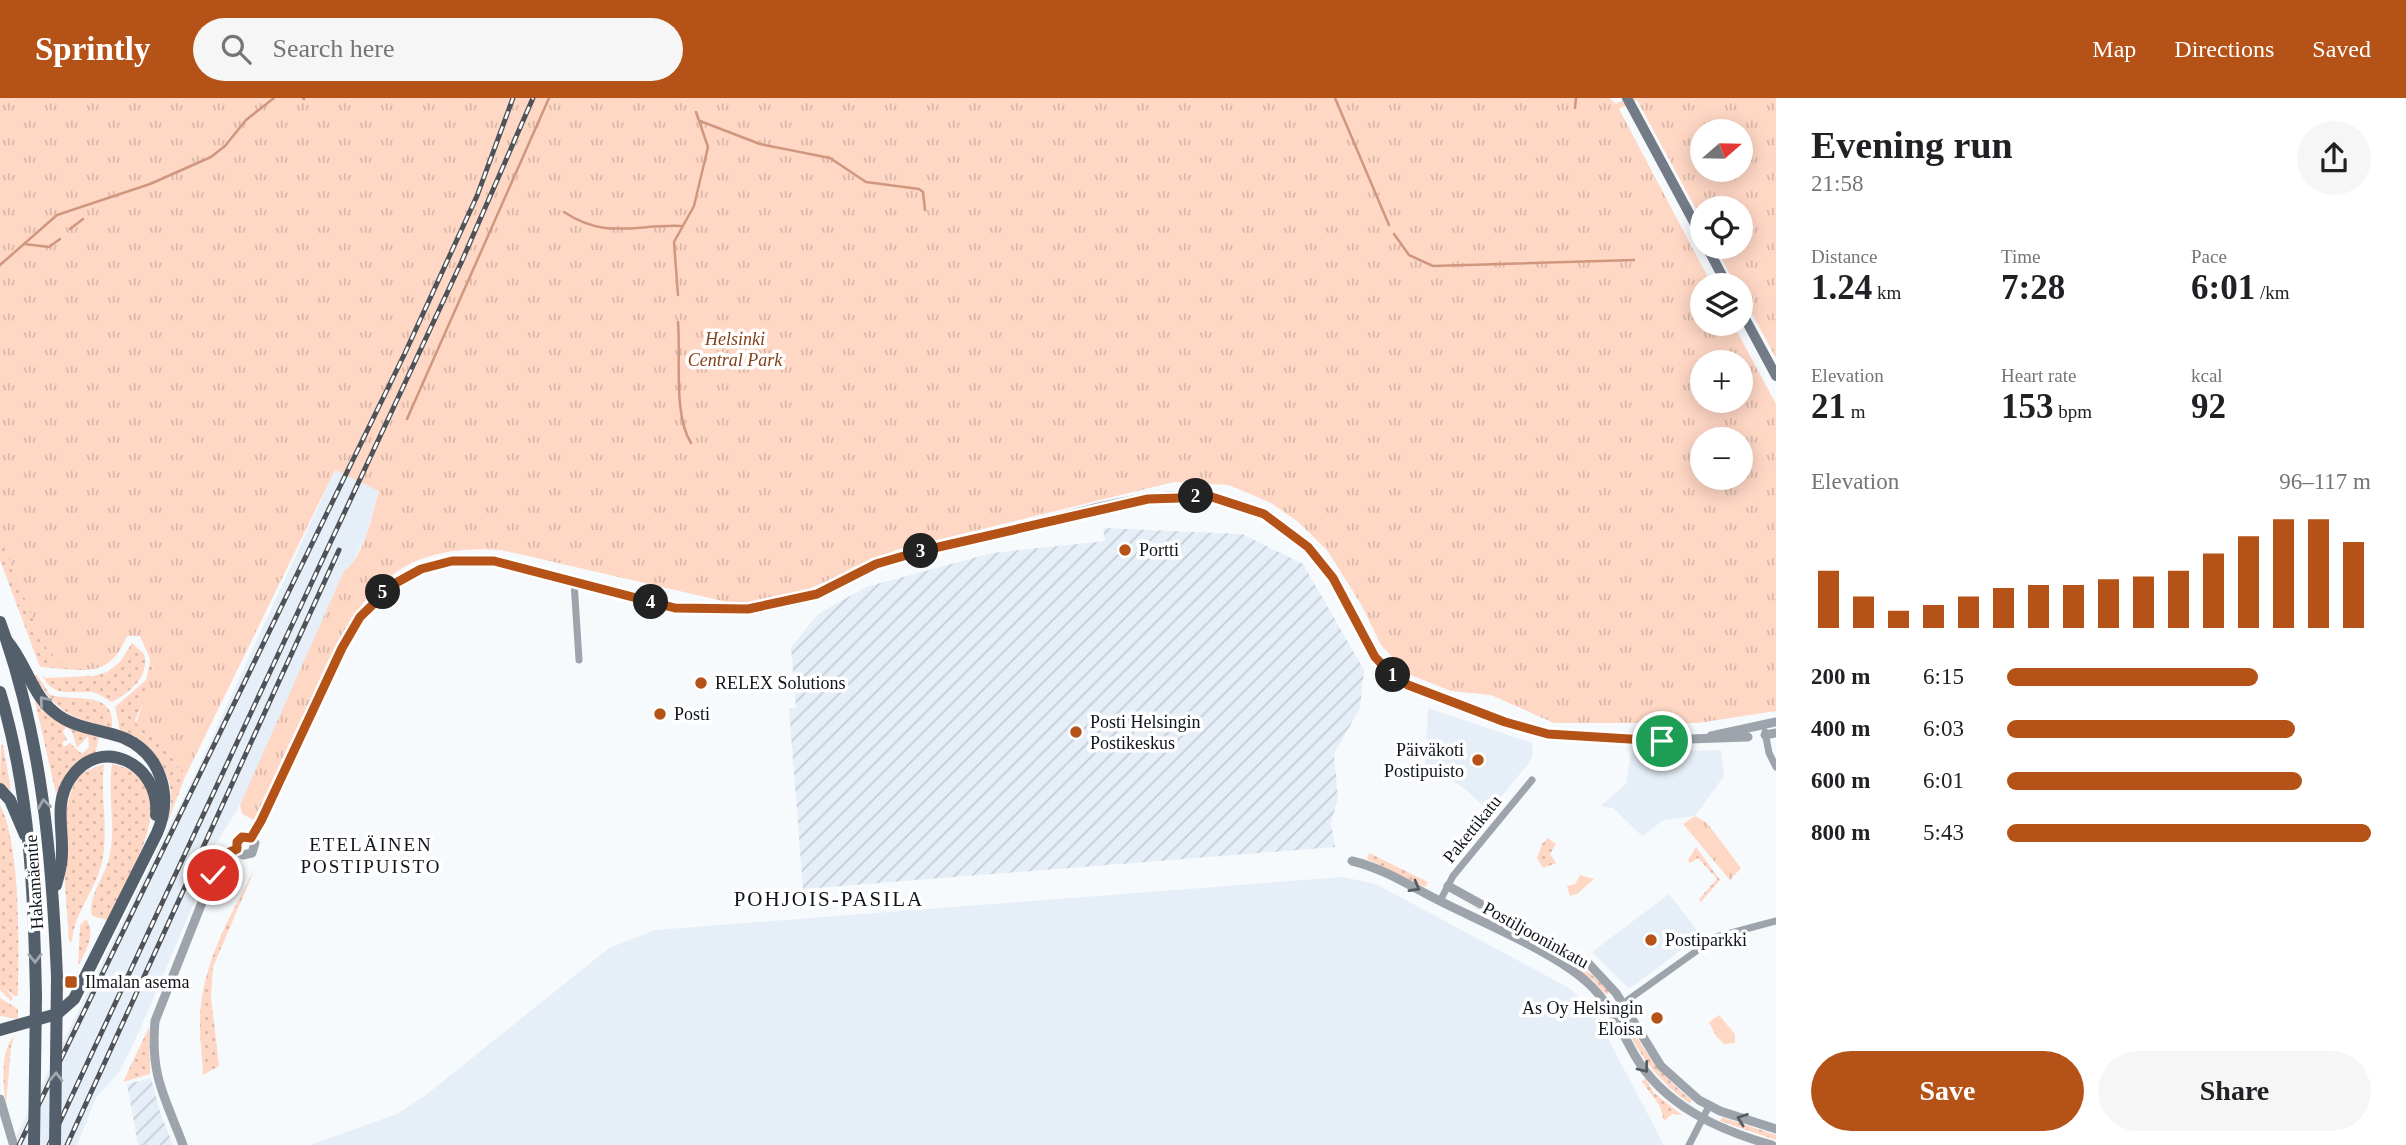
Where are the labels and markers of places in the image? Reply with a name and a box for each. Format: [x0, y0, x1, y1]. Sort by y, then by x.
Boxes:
pin: 2 [1178, 478, 1214, 514]
pin: 3 [904, 533, 939, 568]
place label: Portti [1139, 540, 1179, 560]
marker: Portti [1117, 542, 1133, 558]
pin: 5 [366, 574, 400, 610]
pin: 4 [634, 584, 668, 620]
pin: 1 [1376, 658, 1410, 692]
place label: RELEX Solutions [715, 673, 846, 693]
marker: RELEX Solutions [693, 675, 709, 691]
place label: Posti [674, 704, 710, 724]
marker: Posti [652, 706, 668, 722]
pin [1632, 711, 1692, 771]
place label: Posti Helsingin Postikeskus [1090, 712, 1201, 753]
marker: Posti Helsingin Postikeskus [1068, 724, 1084, 740]
place label: Päiväkoti Postipuisto [1384, 740, 1464, 781]
marker: Päiväkoti Postipuisto [1470, 752, 1486, 768]
pin [183, 845, 243, 905]
place label: Postiparkki [1665, 930, 1747, 950]
marker: Postiparkki [1643, 932, 1659, 948]
place label: Ilmalan asema [85, 972, 189, 992]
marker: Ilmalan asema [63, 974, 79, 990]
place label: As Oy Helsingin Eloisa [1522, 998, 1643, 1039]
marker: As Oy Helsingin Eloisa [1649, 1010, 1665, 1026]

